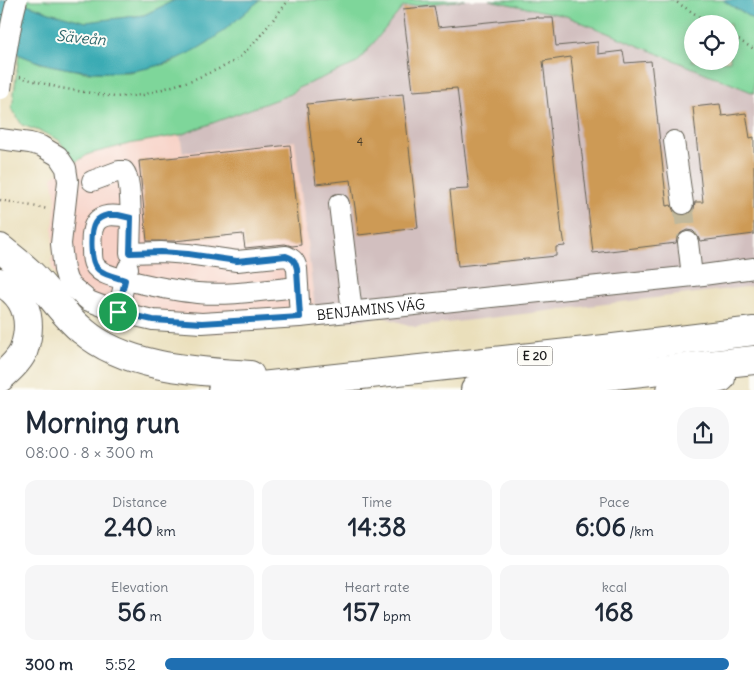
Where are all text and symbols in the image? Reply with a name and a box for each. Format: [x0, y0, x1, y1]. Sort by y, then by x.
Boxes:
map controls [684, 15, 739, 70]
button: locate [684, 15, 739, 70]
water label: Säveån [56, 26, 107, 49]
house number: 4 [357, 135, 363, 149]
pin [97, 291, 139, 333]
street label: BENJAMINS VÄG [316, 295, 426, 324]
icon: arrive [104, 298, 132, 326]
road number: E 20 [518, 346, 552, 366]
text: Morning run [25, 405, 180, 441]
button: share [677, 407, 729, 459]
text: 08:00 · 8 × 300 m [25, 442, 153, 462]
text: Distance [112, 493, 167, 511]
text: Time [362, 493, 392, 511]
text: Pace [599, 493, 630, 511]
text: 2.40 [104, 511, 153, 543]
text: 14:38 [348, 511, 406, 543]
text: 6:06 [575, 511, 626, 543]
text: km [153, 522, 176, 540]
text: /km [626, 522, 654, 540]
text: Elevation [111, 578, 168, 596]
text: Heart rate [345, 578, 409, 596]
text: kcal [602, 578, 627, 596]
text: 56 [117, 596, 146, 628]
text: 157 [343, 596, 380, 628]
text: 168 [595, 596, 634, 628]
text: m [146, 607, 162, 625]
text: bpm [380, 607, 411, 625]
text: 300 m [25, 654, 73, 674]
text: 5:52 [105, 654, 136, 674]

